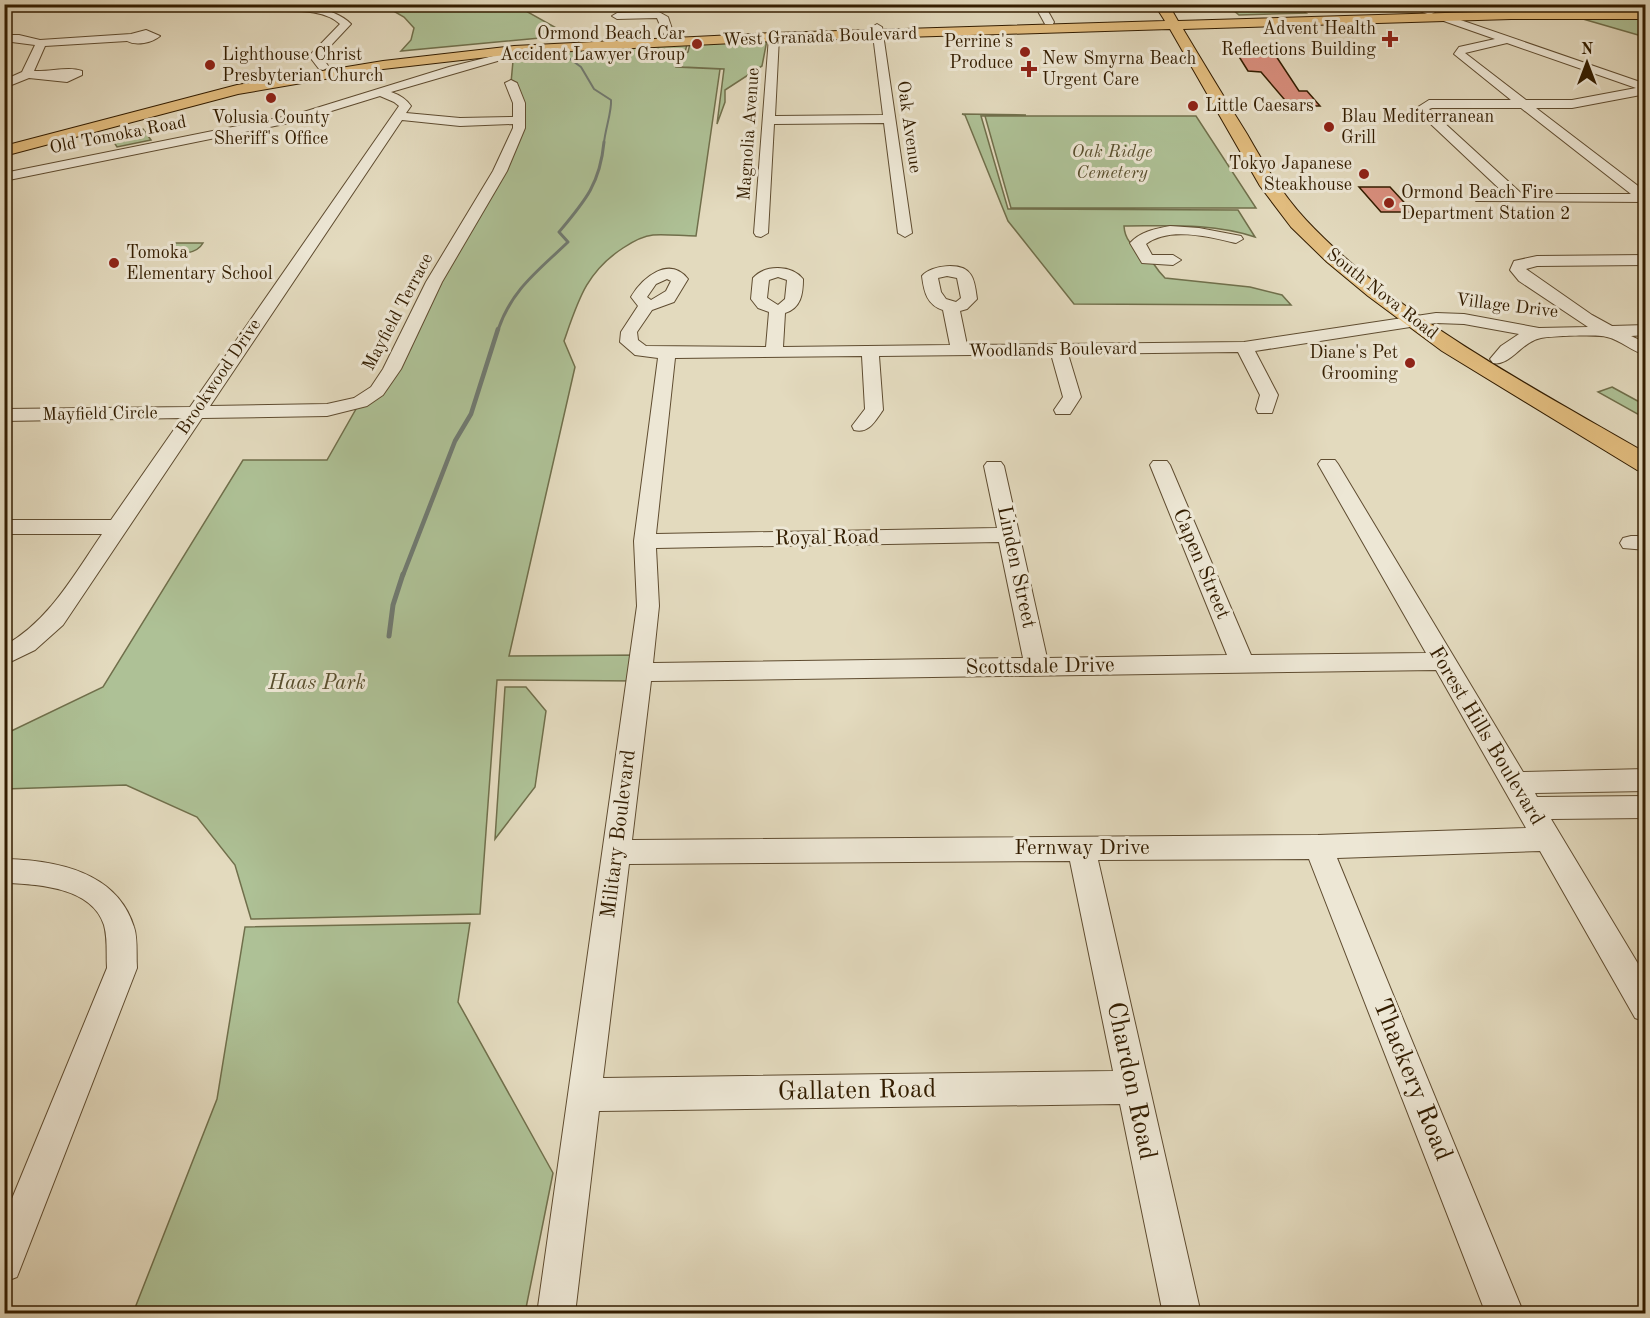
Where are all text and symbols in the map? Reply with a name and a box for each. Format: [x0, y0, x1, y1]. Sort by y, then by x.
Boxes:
place label: Advent Health Reflections Building [1221, 20, 1376, 59]
place label: Ormond Beach Car Accident Lawyer Group [500, 25, 686, 64]
street label: West Granada Boulevard [722, 25, 918, 49]
marker: Advent Health Reflections Building [1381, 30, 1399, 48]
place label: Perrine's Produce [944, 33, 1013, 72]
north arrow [1557, 33, 1617, 93]
marker: Ormond Beach Car Accident Lawyer Group [690, 37, 704, 51]
text: N [1581, 42, 1594, 58]
marker: Perrine's Produce [1018, 45, 1032, 59]
place label: Lighthouse Christ Presbyterian Church [222, 46, 384, 85]
place label: New Smyrna Beach Urgent Care [1042, 50, 1197, 89]
marker: Lighthouse Christ Presbyterian Church [203, 58, 217, 72]
marker: New Smyrna Beach Urgent Care [1020, 60, 1038, 78]
street label: Magnolia Avenue [735, 67, 763, 201]
street label: Oak Avenue [894, 80, 924, 174]
marker: Volusia County Sheriff's Office [264, 91, 278, 105]
place label: Little Caesars [1205, 97, 1314, 115]
marker: Little Caesars [1186, 99, 1200, 113]
place label: Blau Mediterranean Grill [1341, 108, 1495, 147]
place label: Volusia County Sheriff's Office [212, 109, 331, 148]
street label: Old Tomoka Road [48, 113, 188, 157]
marker: Blau Mediterranean Grill [1322, 120, 1336, 134]
park label: Oak Ridge Cemetery [1072, 143, 1152, 182]
place label: Tokyo Japanese Steakhouse [1229, 155, 1352, 194]
marker: Tokyo Japanese Steakhouse [1357, 167, 1371, 181]
place label: Ormond Beach Fire Department Station 2 [1401, 184, 1571, 223]
marker: Ormond Beach Fire Department Station 2 [1382, 196, 1396, 210]
place label: Tomoka Elementary School [126, 244, 273, 283]
street label: South Nova Road [1323, 245, 1441, 343]
street label: Mayfield Terrace [360, 250, 436, 374]
marker: Tomoka Elementary School [107, 256, 121, 270]
street label: Village Drive [1455, 291, 1559, 321]
street label: Brookwood Drive [174, 316, 264, 438]
street label: Woodlands Boulevard [968, 340, 1138, 360]
place label: Diane's Pet Grooming [1309, 344, 1398, 383]
marker: Diane's Pet Grooming [1403, 356, 1417, 370]
street label: Mayfield Circle [42, 404, 158, 424]
street label: Linden Street [993, 504, 1039, 630]
street label: Capen Street [1168, 506, 1234, 622]
street label: Royal Road [775, 527, 880, 549]
street label: Forest Hills Boulevard [1424, 643, 1548, 829]
street label: Scottsdale Drive [965, 655, 1115, 679]
park label: Haas Park [267, 673, 366, 694]
street label: Military Boulevard [598, 748, 640, 920]
street label: Fernway Drive [1014, 838, 1150, 859]
street label: Thackery Road [1368, 995, 1456, 1165]
street label: Chardon Road [1102, 1000, 1160, 1162]
street label: Gallaten Road [777, 1077, 937, 1105]

